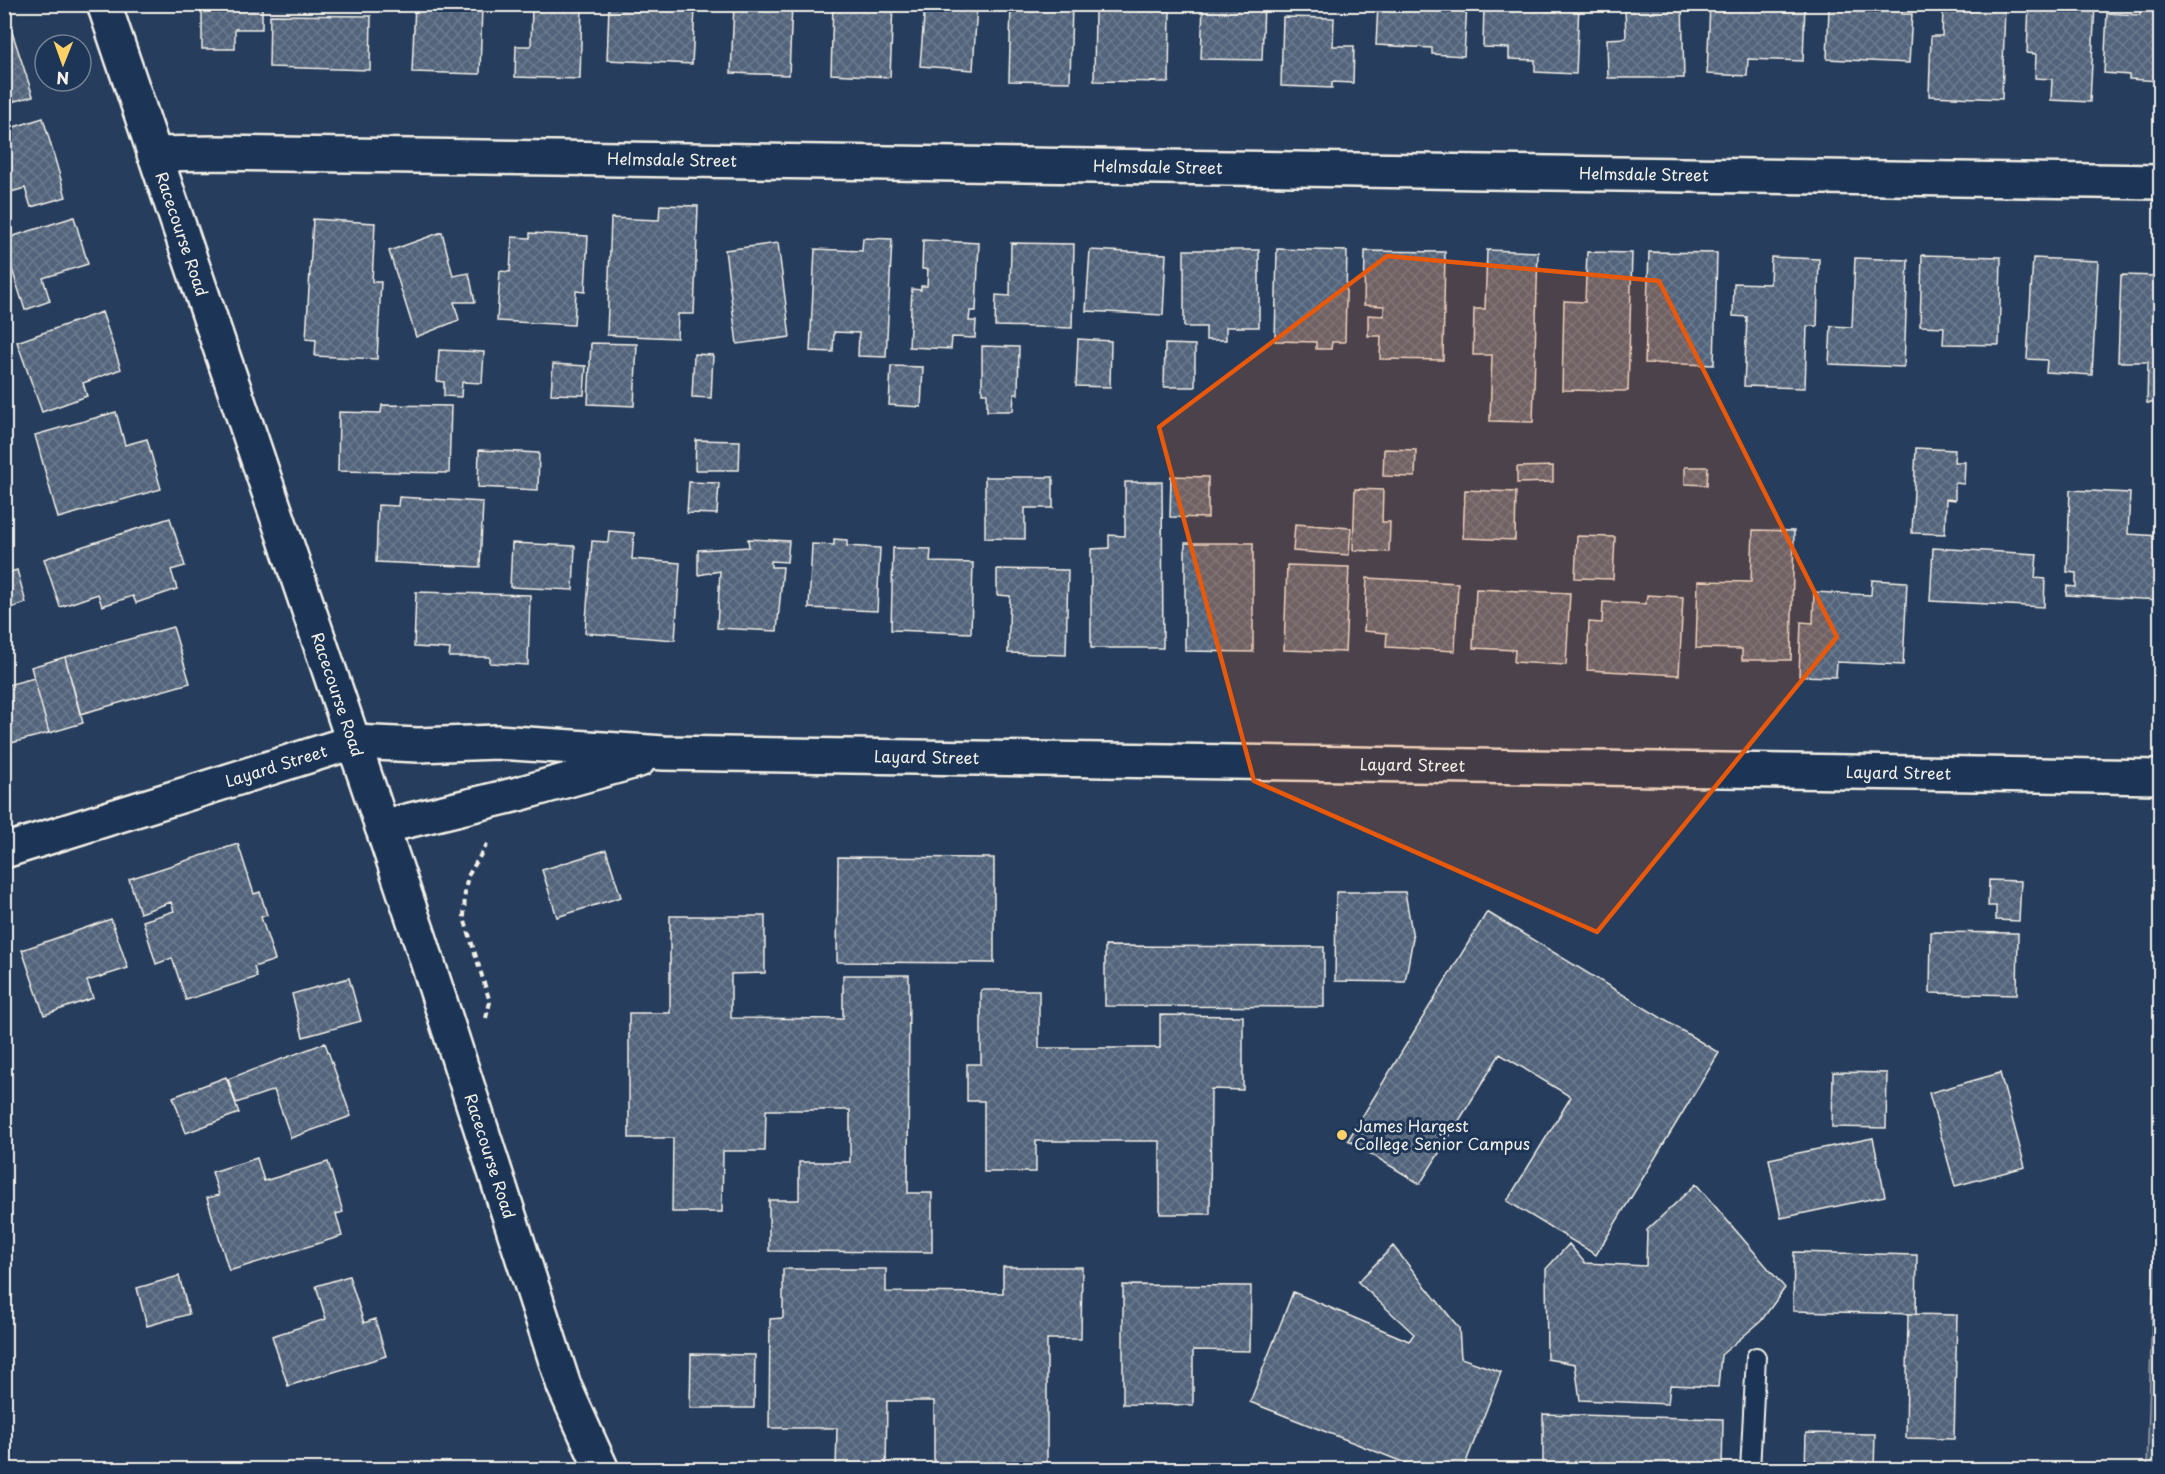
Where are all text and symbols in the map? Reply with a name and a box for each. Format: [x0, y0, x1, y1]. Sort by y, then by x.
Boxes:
north arrow [33, 33, 93, 93]
text: N [56, 67, 69, 91]
street label: Helmsdale Street [607, 146, 737, 172]
street label: Helmsdale Street [1093, 153, 1223, 179]
street label: Helmsdale Street [1579, 160, 1709, 186]
street label: Racecourse Road [151, 168, 215, 299]
street label: Racecourse Road [306, 629, 371, 760]
street label: Layard Street [222, 738, 330, 792]
street label: Layard Street [874, 743, 980, 769]
street label: Layard Street [1360, 751, 1466, 777]
street label: Layard Street [1845, 759, 1952, 785]
street label: Racecourse Road [460, 1090, 522, 1221]
place label: James Hargest College Senior Campus [1354, 1113, 1530, 1155]
marker: James Hargest College Senior Campus [1335, 1128, 1349, 1142]

